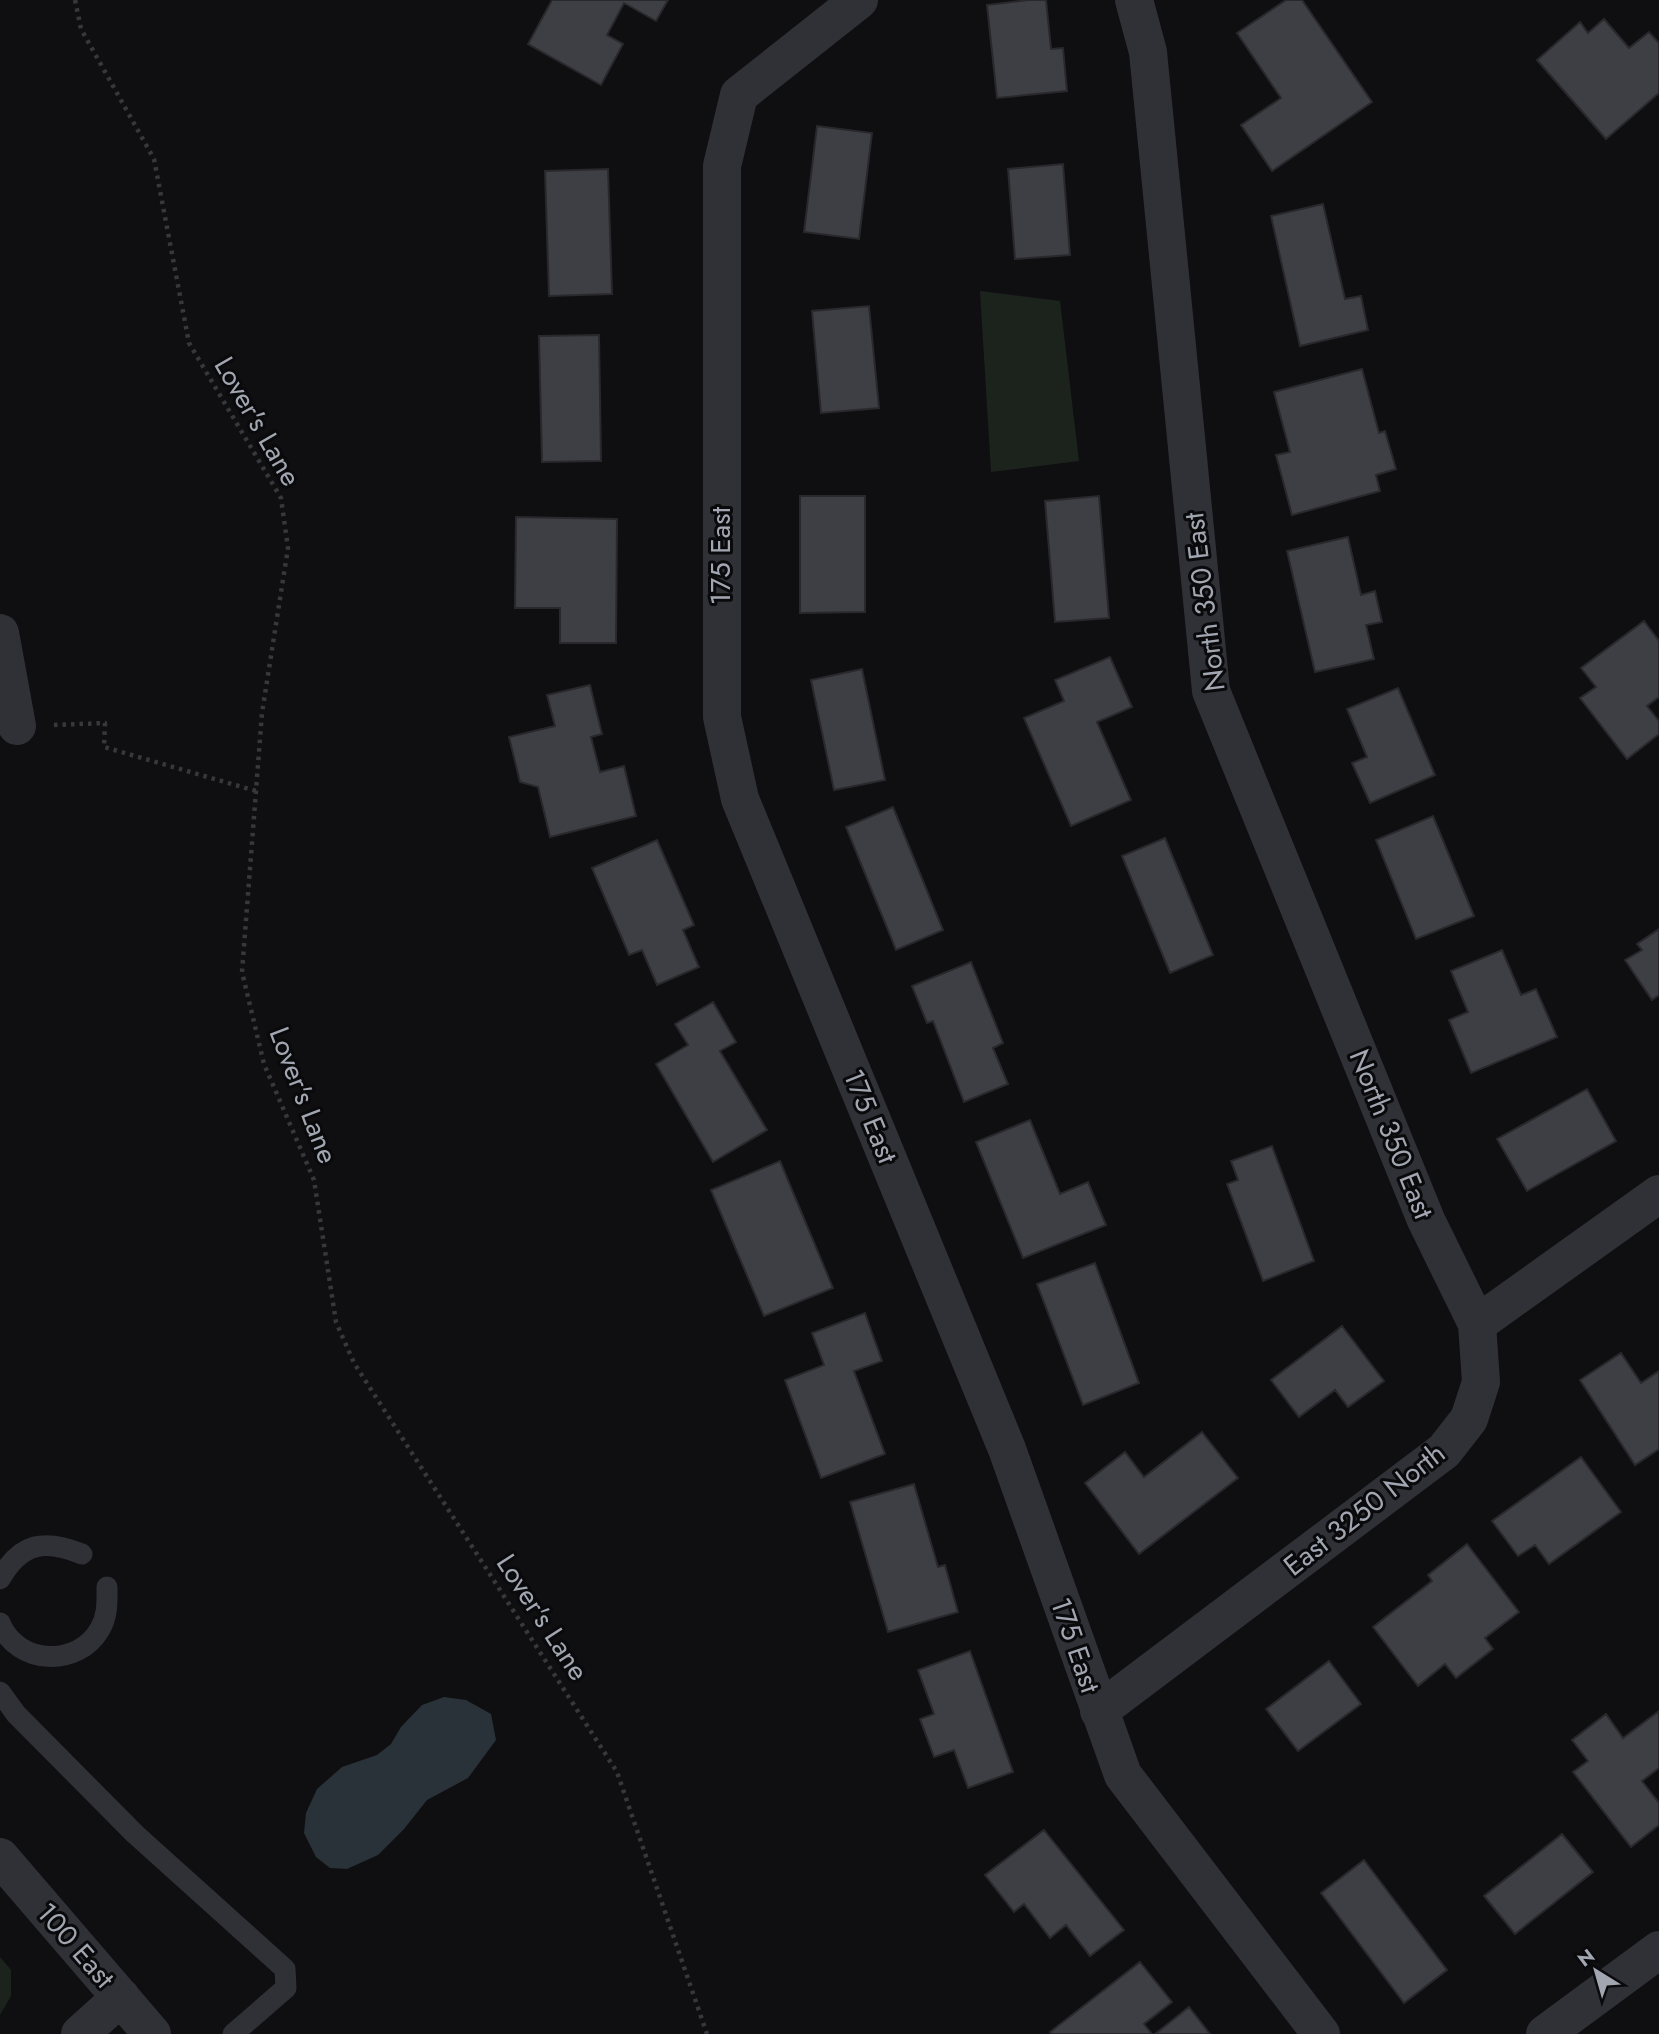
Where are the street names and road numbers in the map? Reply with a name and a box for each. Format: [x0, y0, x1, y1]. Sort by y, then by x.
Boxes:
street label: Lover's Lane [204, 349, 311, 494]
street label: 175 East [700, 507, 741, 605]
street label: North 350 East [1173, 510, 1236, 694]
street label: Lover's Lane [259, 1021, 348, 1169]
street label: North 350 East [1339, 1043, 1444, 1225]
street label: 175 East [833, 1063, 908, 1170]
street label: East 3250 North [1275, 1433, 1454, 1586]
street label: Lover's Lane [486, 1546, 599, 1689]
street label: 175 East [1040, 1592, 1111, 1699]
street label: 100 East [27, 1894, 125, 1997]

